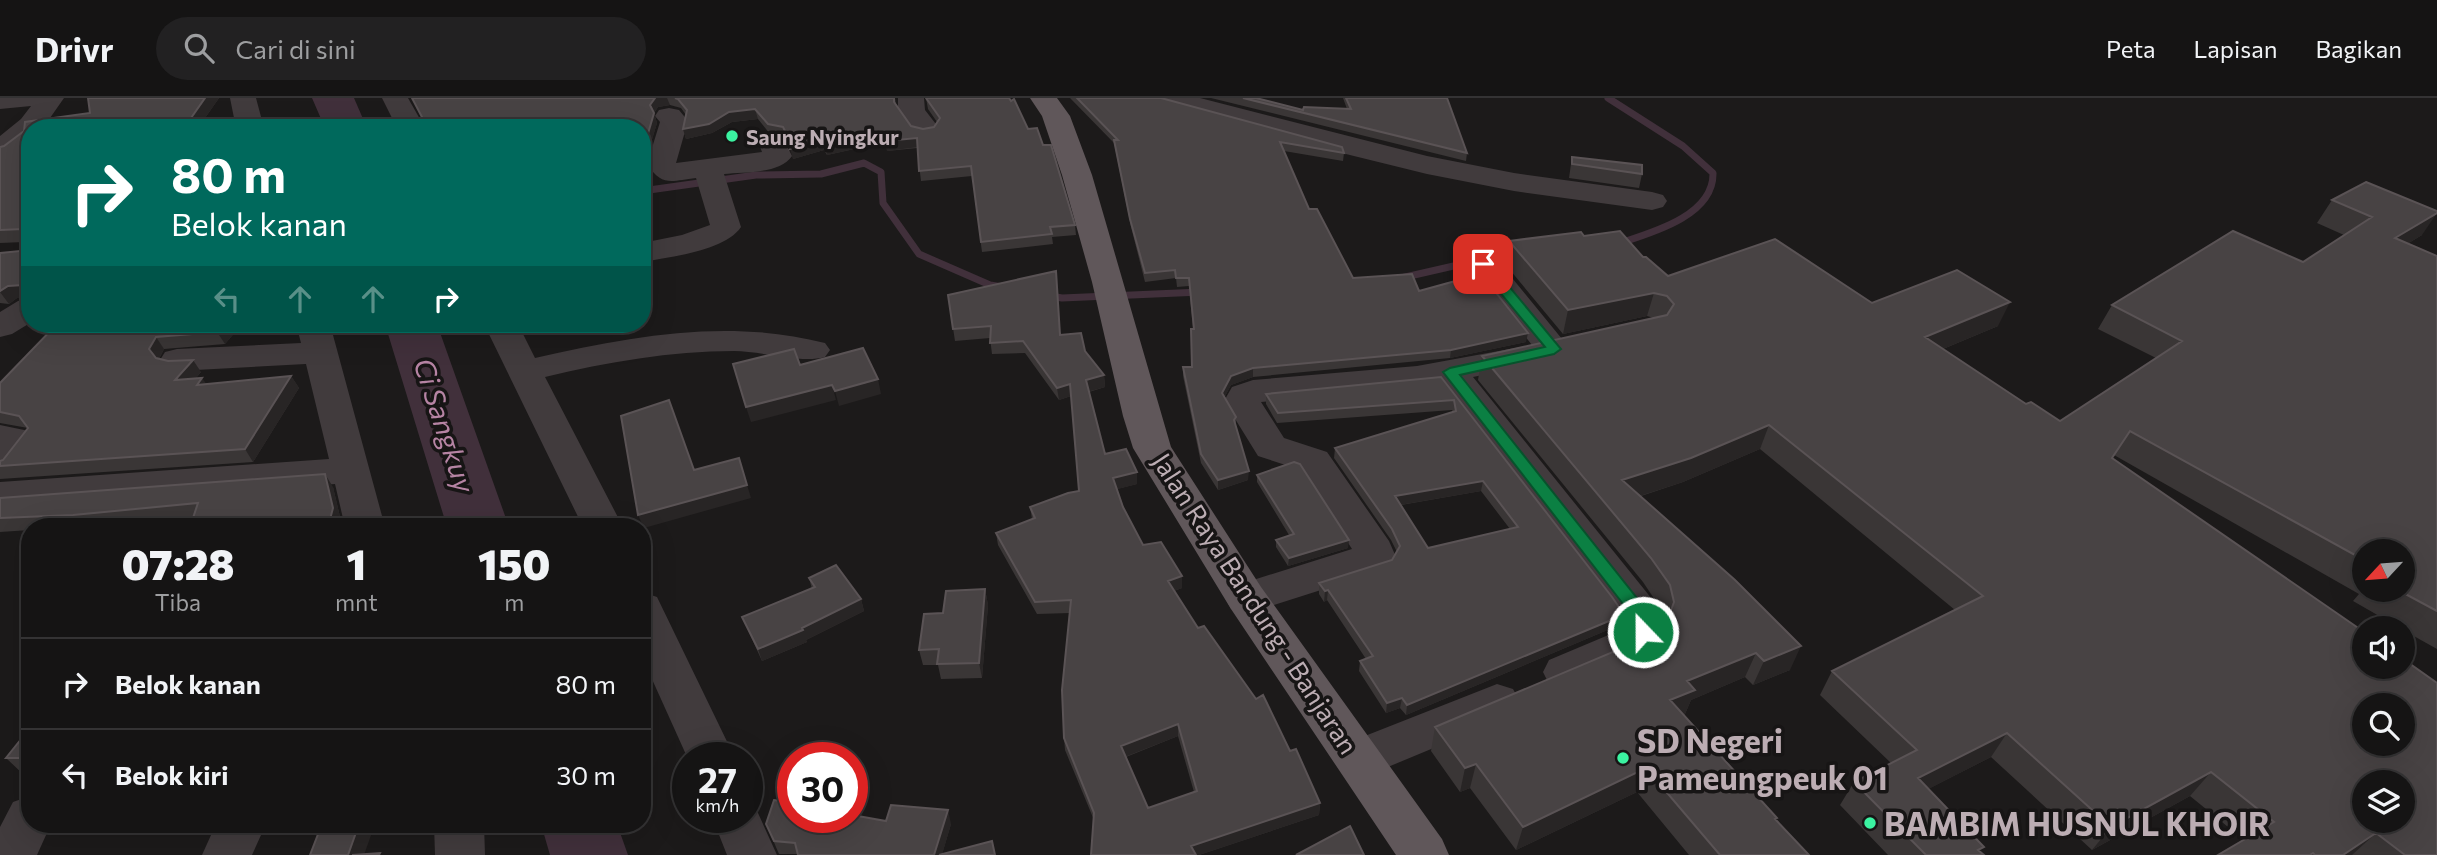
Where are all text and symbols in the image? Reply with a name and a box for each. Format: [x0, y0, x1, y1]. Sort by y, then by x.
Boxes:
search box [156, 17, 646, 80]
text: Drivr [35, 28, 114, 69]
icon: search [180, 29, 218, 67]
text: Cari di sini [236, 33, 356, 64]
text: Peta [2106, 34, 2156, 63]
text: Lapisan [2194, 34, 2277, 63]
text: Bagikan [2315, 34, 2402, 63]
place label: Saung Nyingkur [746, 124, 899, 149]
marker: Saung Nyingkur [724, 128, 740, 144]
text: 80 m [171, 143, 286, 203]
icon: right [56, 147, 147, 238]
text: Belok kanan [171, 203, 347, 243]
pin [1453, 234, 1513, 294]
icon: arrive [1464, 245, 1502, 283]
icon: left [208, 280, 246, 318]
icon: ahead [281, 280, 319, 318]
icon: ahead [354, 280, 392, 318]
icon: right [427, 280, 465, 318]
water label: Ci Sangkuy [407, 353, 483, 498]
street label: Jalan Raya Bandung - Banjaran [1147, 447, 1365, 759]
text: 07:28 [121, 537, 235, 589]
text: 1 [347, 537, 366, 589]
text: 150 [478, 537, 551, 589]
north arrow [2352, 539, 2415, 602]
map controls [2352, 539, 2415, 833]
text: Tiba [155, 588, 201, 616]
text: mnt [335, 588, 378, 616]
text: m [504, 588, 524, 616]
position arrow [1606, 595, 1680, 669]
button: sound [2352, 616, 2415, 679]
icon: right [56, 665, 94, 703]
text: Belok kanan [115, 668, 261, 699]
text: 80 m [556, 668, 616, 699]
button: search [2352, 693, 2415, 756]
place label: SD Negeri Pameungpeuk 01 [1637, 720, 1888, 797]
speed limit sign: 30 [777, 742, 868, 833]
marker: SD Negeri Pameungpeuk 01 [1615, 750, 1631, 766]
icon: left [56, 756, 94, 794]
text: 27 [698, 757, 737, 800]
text: Belok kiri [115, 759, 229, 790]
text: 30 m [557, 759, 616, 790]
button: layers [2352, 770, 2415, 833]
text: km/h [696, 794, 739, 816]
place label: BAMBIM HUSNUL KHOIR [1884, 803, 2270, 843]
marker: BAMBIM HUSNUL KHOIR [1862, 815, 1878, 831]

